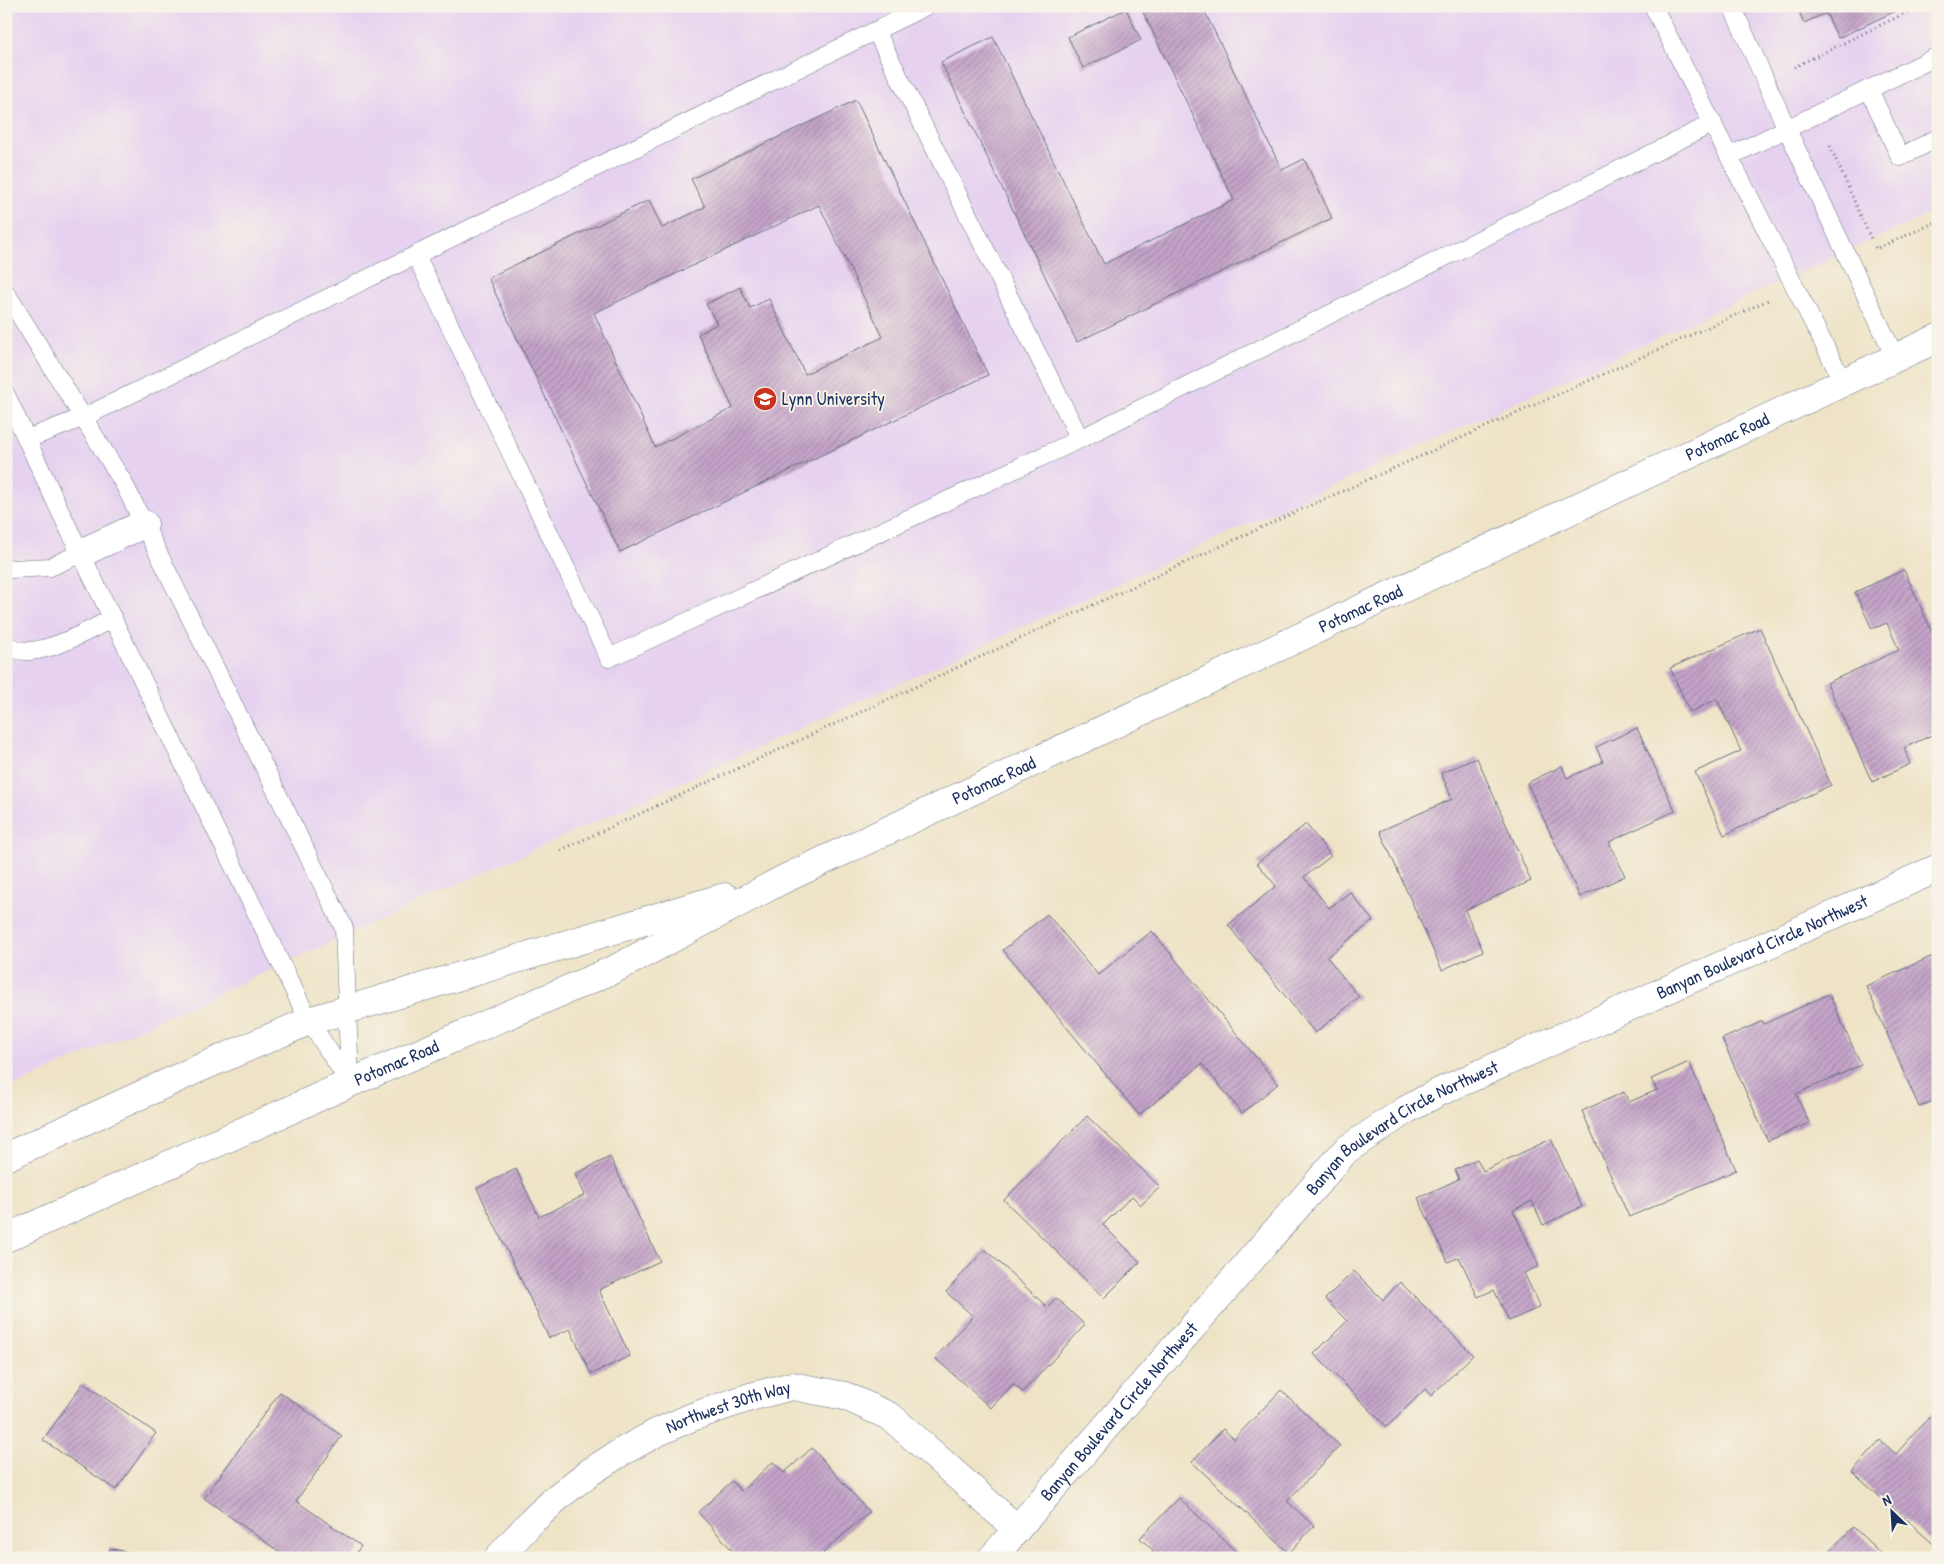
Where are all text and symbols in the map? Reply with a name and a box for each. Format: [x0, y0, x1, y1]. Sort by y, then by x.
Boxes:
school or university icon: Lynn University [752, 386, 778, 412]
place label: Lynn University [782, 386, 885, 411]
street label: Potomac Road [1681, 406, 1773, 467]
street label: Potomac Road [1315, 578, 1406, 639]
street label: Potomac Road [948, 750, 1039, 811]
street label: Banyan Boulevard Circle Northwest [1652, 888, 1872, 1005]
street label: Potomac Road [350, 1033, 442, 1092]
street label: Banyan Boulevard Circle Northwest [1300, 1054, 1503, 1200]
street label: Banyan Boulevard Circle Northwest [1034, 1316, 1204, 1506]
street label: Northwest 30th Way [662, 1374, 793, 1439]
north arrow [1866, 1486, 1916, 1536]
text: N [1879, 1489, 1894, 1510]

